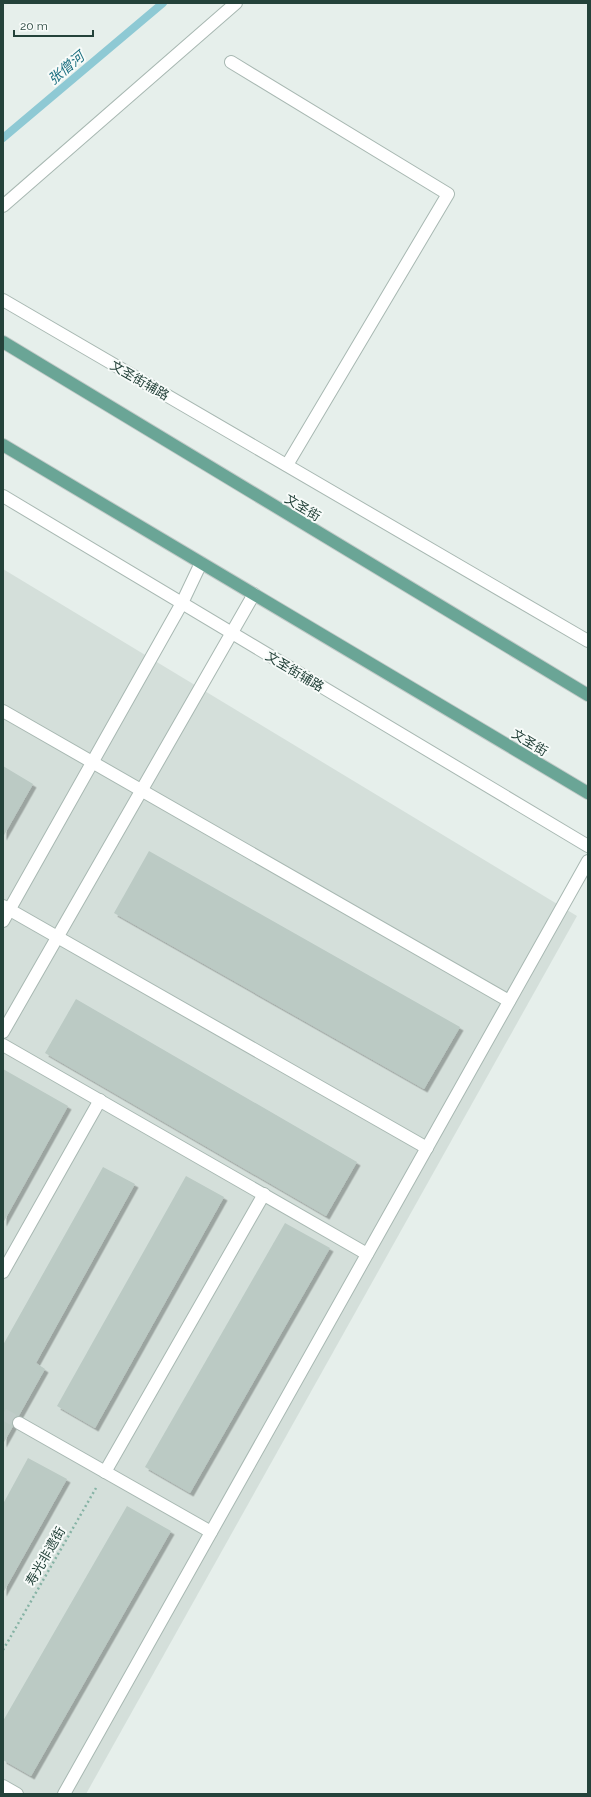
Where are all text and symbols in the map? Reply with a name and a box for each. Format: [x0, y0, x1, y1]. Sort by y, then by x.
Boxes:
scale bar [14, 12, 93, 38]
text: 20 m [20, 19, 48, 33]
water label: 张僧河 [45, 46, 90, 88]
street label: 文圣街辅路 [108, 358, 172, 403]
street label: 文圣街 [282, 491, 323, 524]
street label: 文圣街辅路 [263, 648, 326, 695]
street label: 文圣街 [509, 726, 550, 759]
street label: 寿光非遗街 [23, 1524, 68, 1588]

